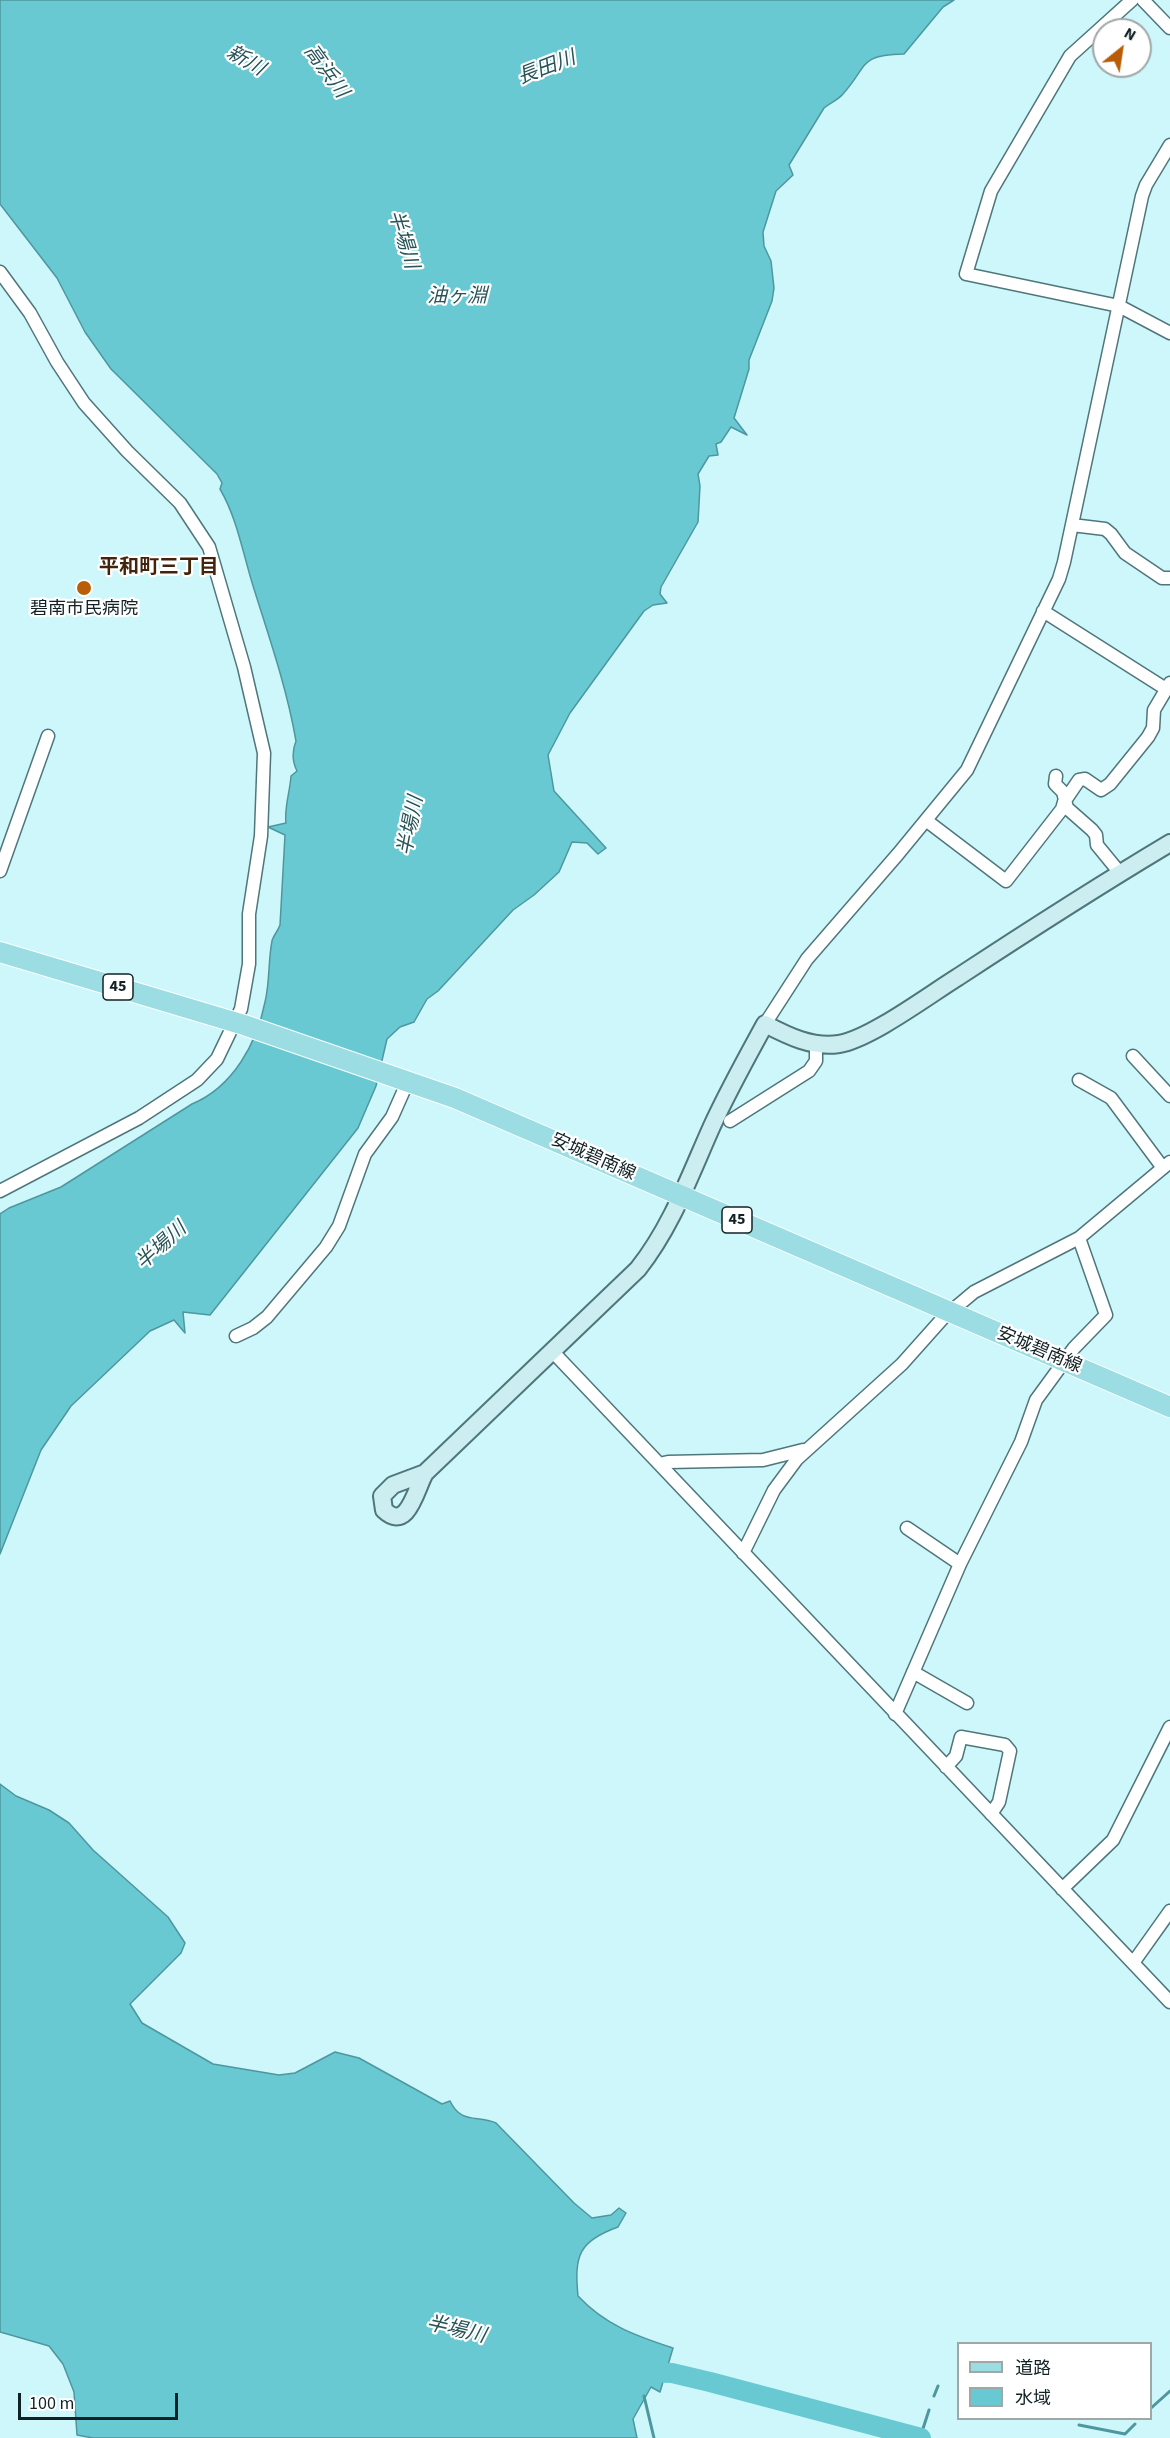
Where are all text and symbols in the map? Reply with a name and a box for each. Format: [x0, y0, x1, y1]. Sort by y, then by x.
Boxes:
north arrow [1092, 18, 1152, 78]
text: N [1120, 22, 1140, 46]
water label: 高浜川 [298, 41, 352, 103]
water label: 新川 [222, 42, 268, 82]
water label: 長田川 [515, 47, 579, 91]
water label: 半場川 [382, 208, 422, 272]
water label: 油ヶ淵 [427, 286, 487, 310]
district label: 平和町三丁目 [99, 557, 219, 581]
marker: 碧南市民病院 [75, 579, 93, 597]
place label: 碧南市民病院 [30, 599, 138, 621]
water label: 半場川 [394, 794, 430, 858]
road number: 45 [103, 974, 133, 1000]
street label: 安城碧南線 [547, 1130, 639, 1186]
road number: 45 [722, 1207, 752, 1233]
water label: 半場川 [132, 1218, 192, 1276]
street label: 安城碧南線 [993, 1323, 1085, 1379]
water label: 半場川 [424, 2313, 488, 2349]
legend [957, 2342, 1152, 2420]
text: 道路 [1015, 2356, 1051, 2381]
scale bar [21, 2381, 182, 2419]
text: 水域 [1015, 2386, 1051, 2411]
text: 100 m [29, 2391, 74, 2416]

